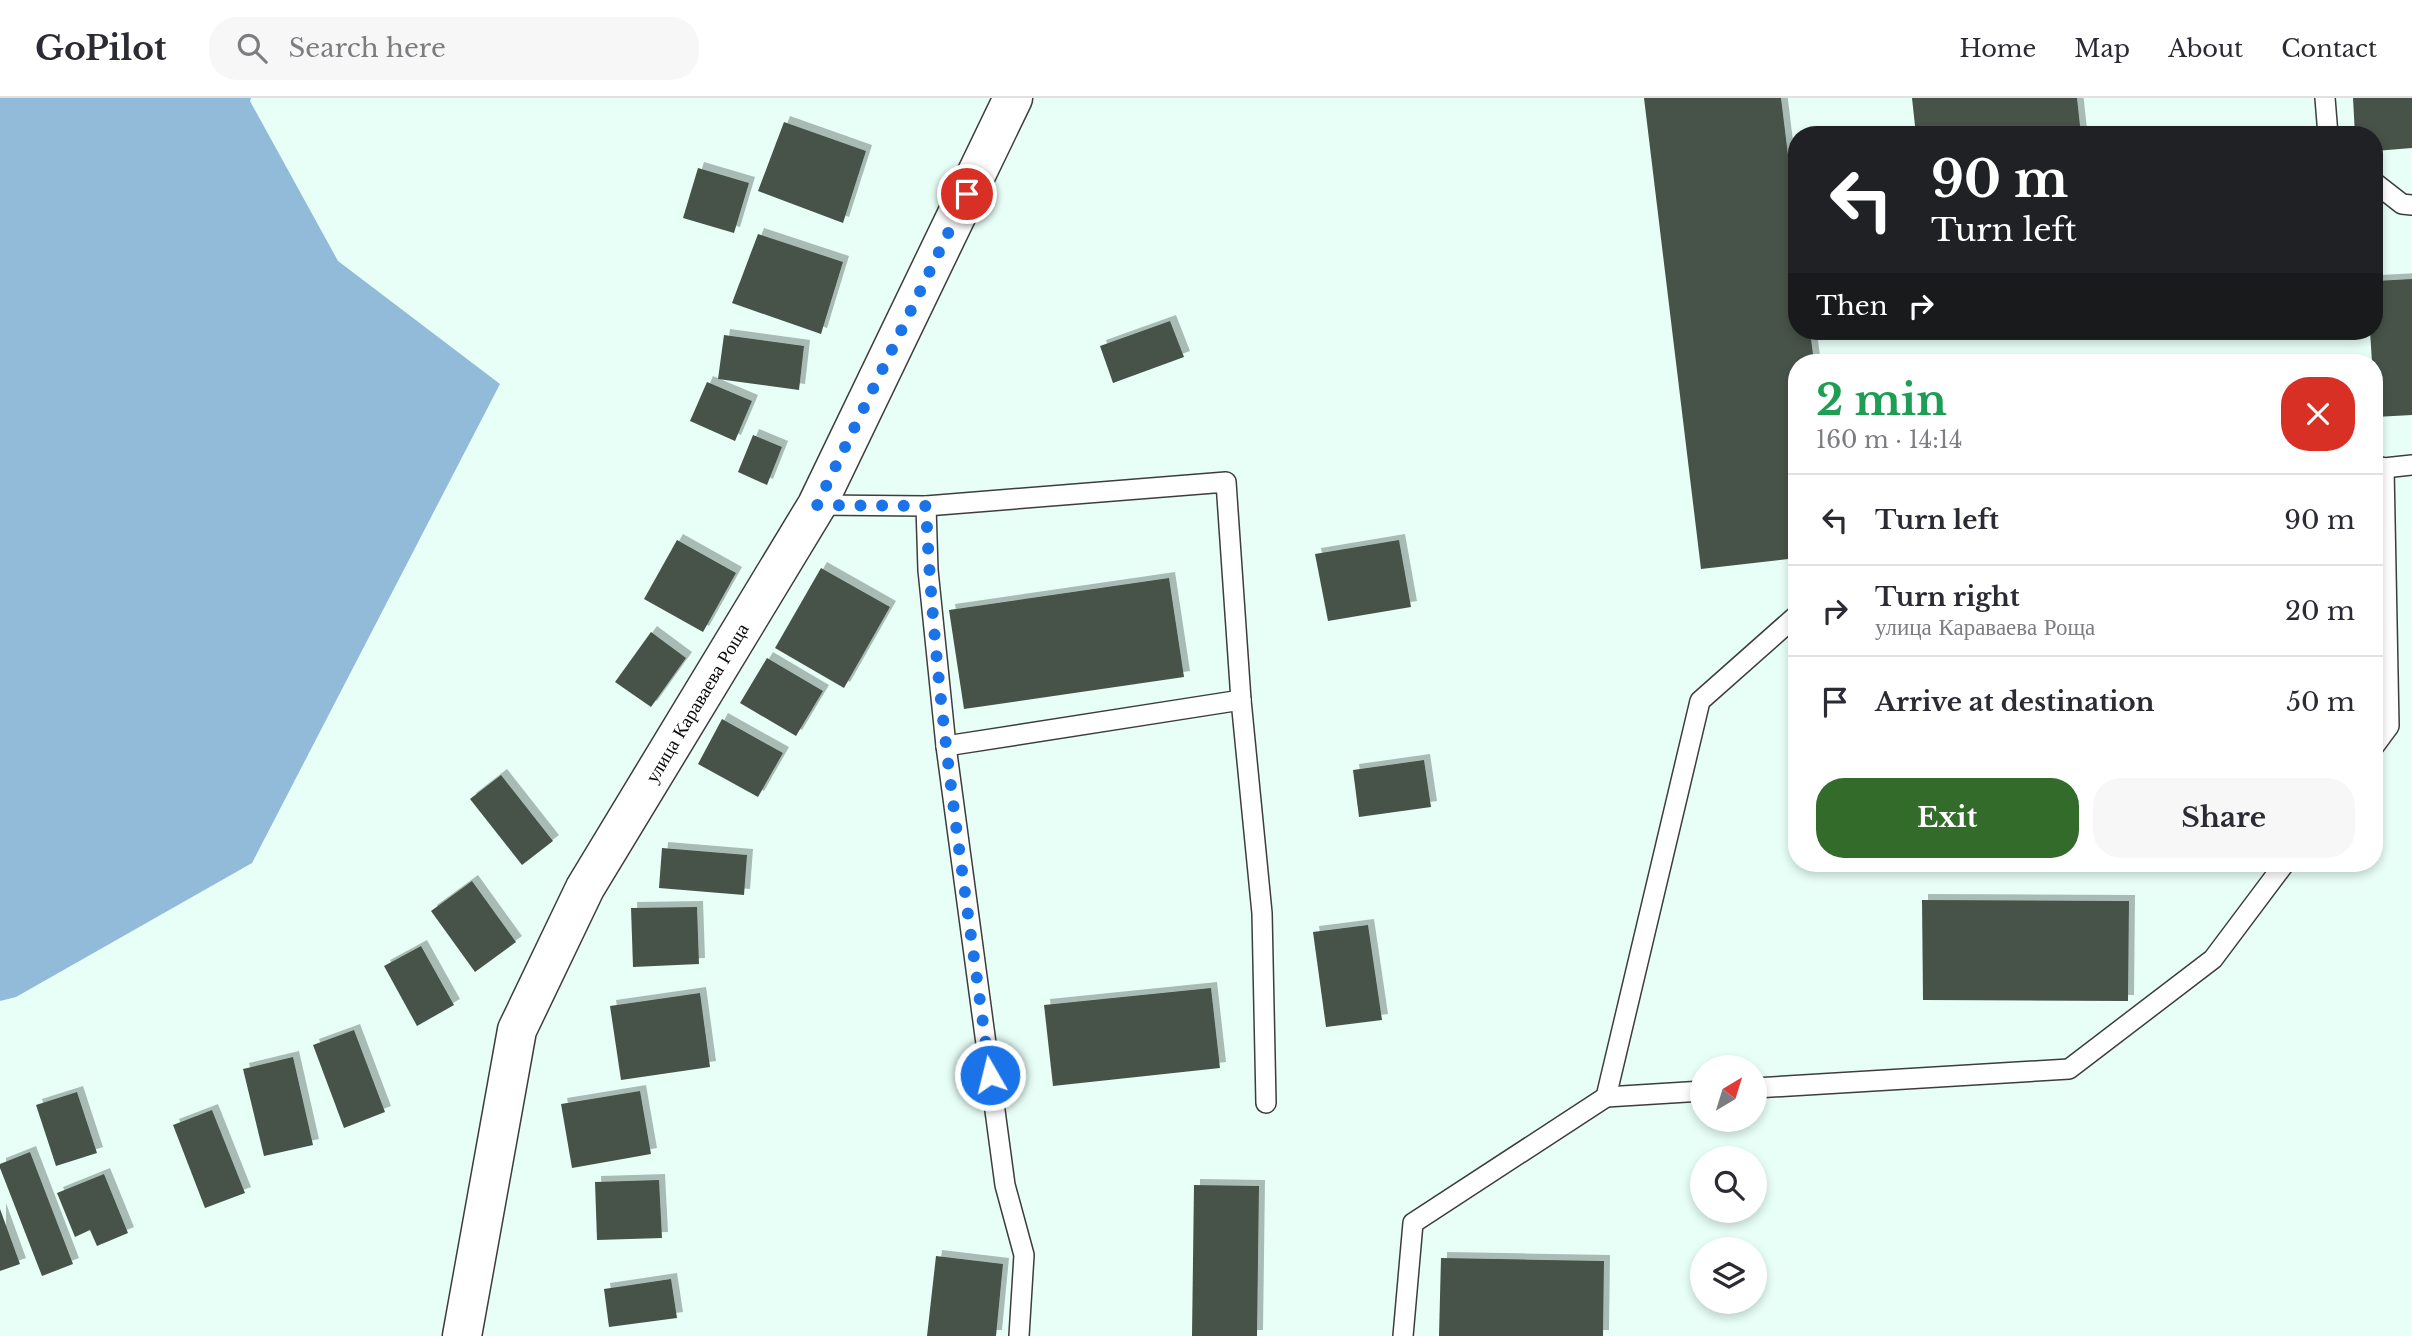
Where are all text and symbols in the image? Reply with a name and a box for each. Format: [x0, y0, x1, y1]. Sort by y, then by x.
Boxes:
search box [209, 17, 699, 80]
text: GoPilot [35, 28, 167, 69]
icon: search [233, 29, 271, 67]
text: Search here [289, 32, 446, 64]
text: Home [1960, 34, 2036, 63]
text: Map [2074, 34, 2130, 63]
text: About [2168, 34, 2243, 63]
text: Contact [2281, 34, 2377, 63]
text: 90 m [1931, 149, 2068, 210]
icon: left [1816, 154, 1907, 245]
pin [937, 164, 997, 224]
icon: arrive [948, 175, 986, 213]
text: Turn left [1931, 210, 2077, 250]
icon: right [1902, 287, 1940, 325]
text: Then [1816, 290, 1888, 322]
text: 2 min [1816, 374, 1947, 426]
button: close [2281, 377, 2355, 451]
text: 160 m · 14:14 [1816, 426, 1963, 454]
icon: left [1816, 501, 1854, 539]
text: Turn left [1875, 504, 1999, 536]
text: 90 m [2284, 504, 2355, 536]
text: Turn right [1875, 581, 2020, 613]
icon: right [1816, 592, 1854, 630]
text: 20 m [2285, 595, 2355, 627]
text: улица Караваева Роща [1875, 613, 2095, 641]
street label: улица Караваева Роща [640, 619, 754, 787]
icon: arrive [1816, 683, 1854, 721]
text: Arrive at destination [1875, 686, 2155, 718]
text: 50 m [2286, 686, 2355, 718]
button: Exit [1816, 778, 2079, 858]
button: Share [2093, 778, 2355, 858]
position arrow [953, 1038, 1027, 1112]
north arrow [1690, 1055, 1768, 1132]
map controls [1690, 1055, 1767, 1314]
button: search [1690, 1146, 1767, 1223]
button: layers [1690, 1237, 1767, 1314]

